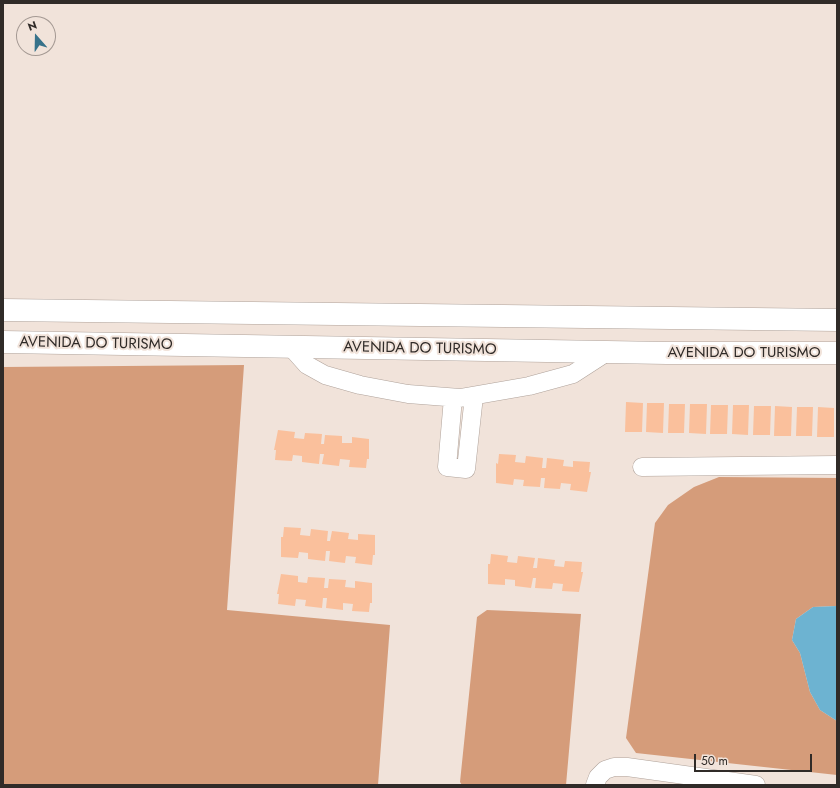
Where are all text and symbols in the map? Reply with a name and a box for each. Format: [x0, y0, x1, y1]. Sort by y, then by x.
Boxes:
north arrow [16, 16, 56, 56]
text: N [25, 17, 39, 35]
street label: AVENIDA DO TURISMO [19, 334, 173, 354]
street label: AVENIDA DO TURISMO [343, 339, 497, 359]
street label: AVENIDA DO TURISMO [667, 344, 821, 362]
scale bar [696, 746, 814, 772]
text: 50 m [701, 752, 728, 770]

